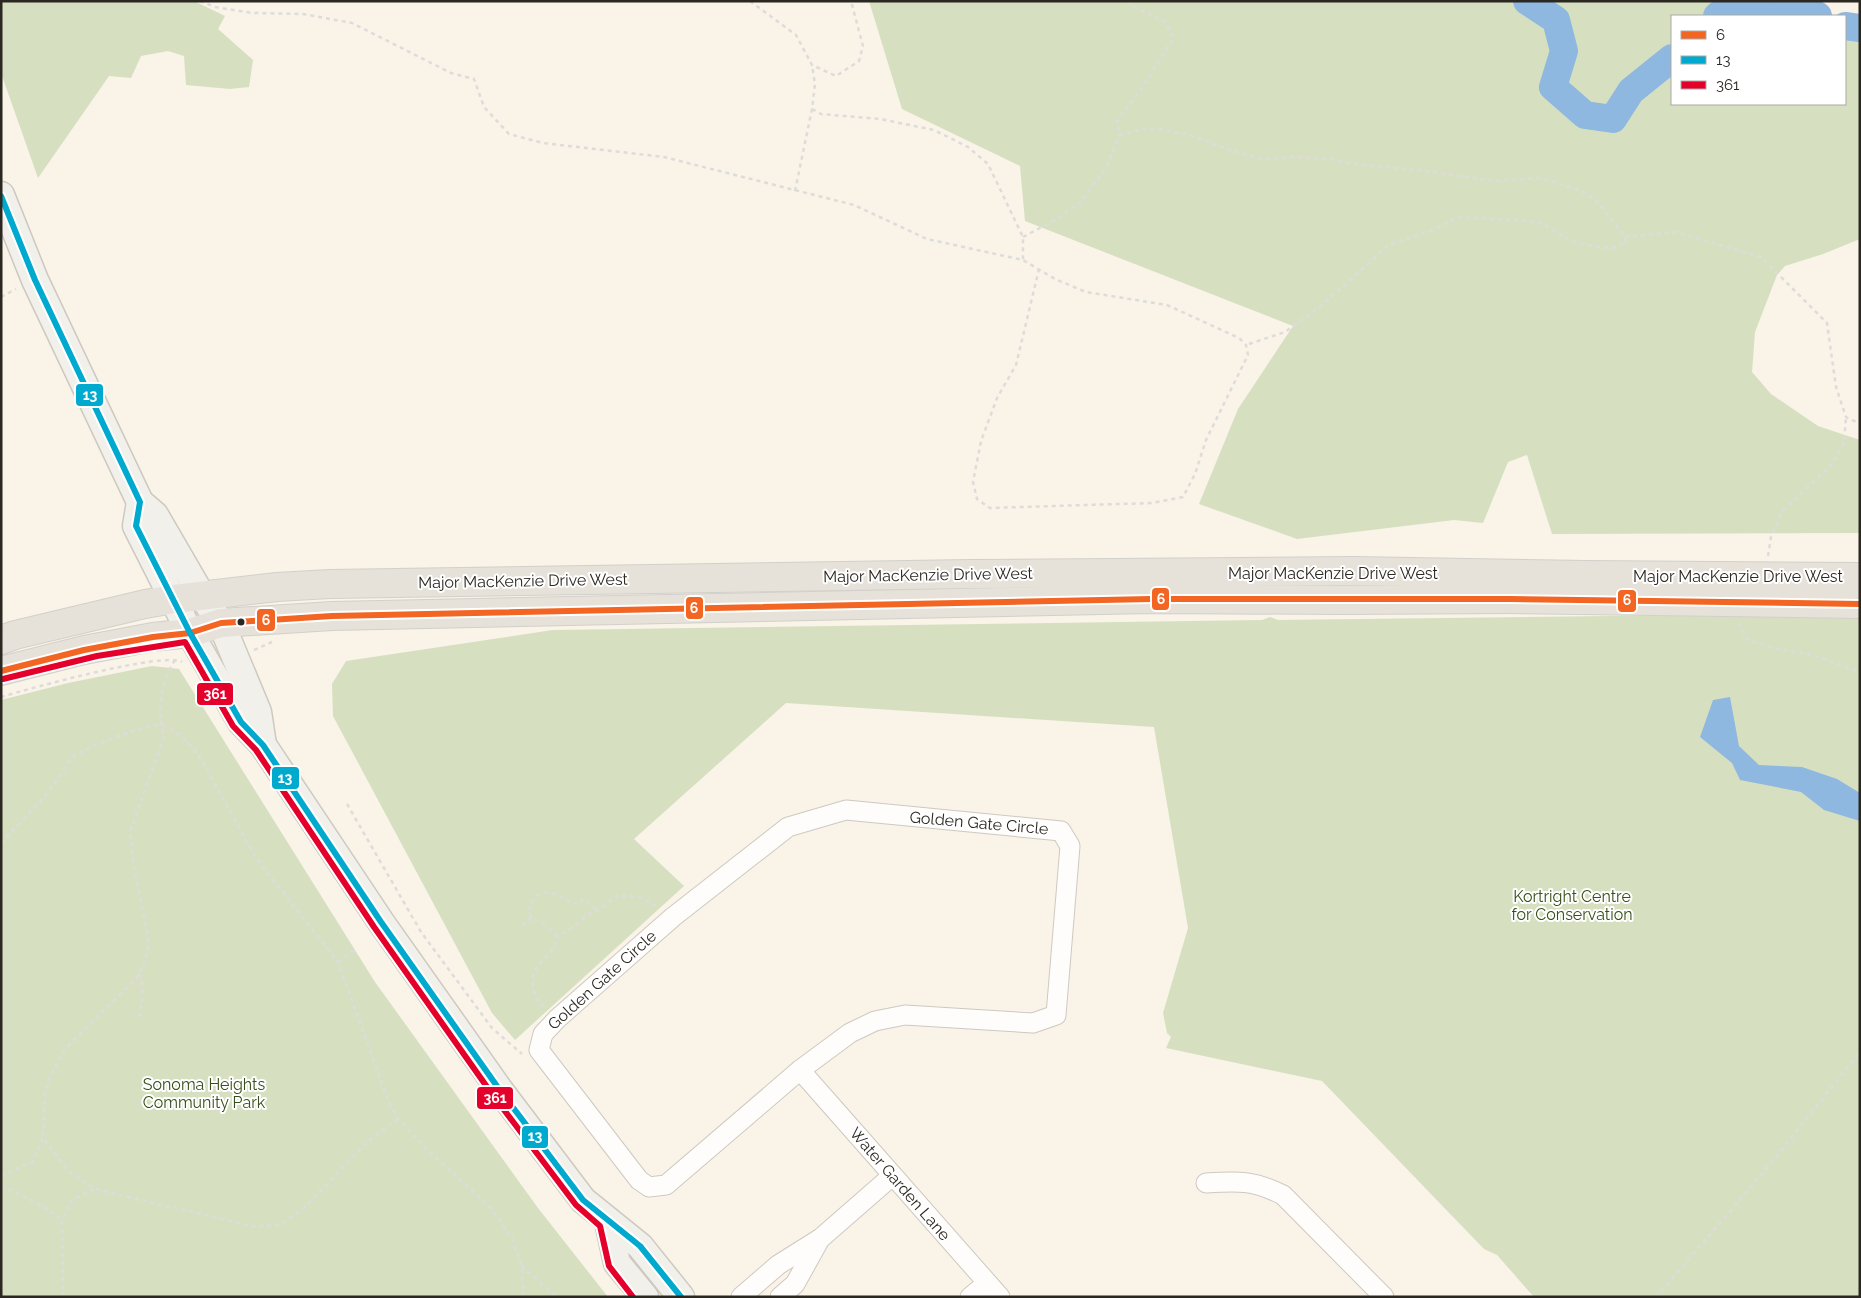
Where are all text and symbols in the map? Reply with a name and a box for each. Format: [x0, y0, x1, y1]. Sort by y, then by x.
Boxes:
legend [1671, 15, 1846, 105]
text: 6 [1716, 26, 1725, 44]
text: 13 [1716, 51, 1730, 69]
text: 361 [1716, 76, 1740, 94]
line badge: 13 [75, 383, 104, 407]
text: 13 [83, 387, 98, 403]
street label: Major MacKenzie Drive West [823, 564, 1034, 586]
street label: Major MacKenzie Drive West [1228, 564, 1439, 583]
street label: Major MacKenzie Drive West [1633, 567, 1844, 586]
street label: Major MacKenzie Drive West [418, 570, 629, 592]
line badge: 6 [1151, 587, 1170, 611]
line badge: 6 [1617, 589, 1637, 613]
text: 6 [1157, 591, 1165, 607]
text: 6 [1623, 592, 1631, 608]
line badge: 6 [685, 596, 704, 620]
text: 6 [690, 600, 698, 616]
line badge: 6 [256, 608, 276, 632]
text: 6 [262, 612, 270, 628]
unlabelled marker [236, 617, 246, 627]
line badge: 361 [196, 682, 234, 706]
text: 361 [203, 686, 227, 702]
line badge: 13 [271, 766, 300, 790]
text: 13 [278, 770, 293, 786]
street label: Golden Gate Circle [909, 807, 1049, 839]
park label: Kortright Centre for Conservation [1511, 887, 1633, 924]
street label: Golden Gate Circle [544, 926, 660, 1034]
park label: Sonoma Heights Community Park [143, 1075, 266, 1112]
line badge: 361 [476, 1086, 514, 1110]
text: 361 [483, 1090, 507, 1106]
street label: Water Garden Lane [846, 1124, 954, 1244]
line badge: 13 [521, 1125, 549, 1149]
text: 13 [528, 1128, 543, 1144]

